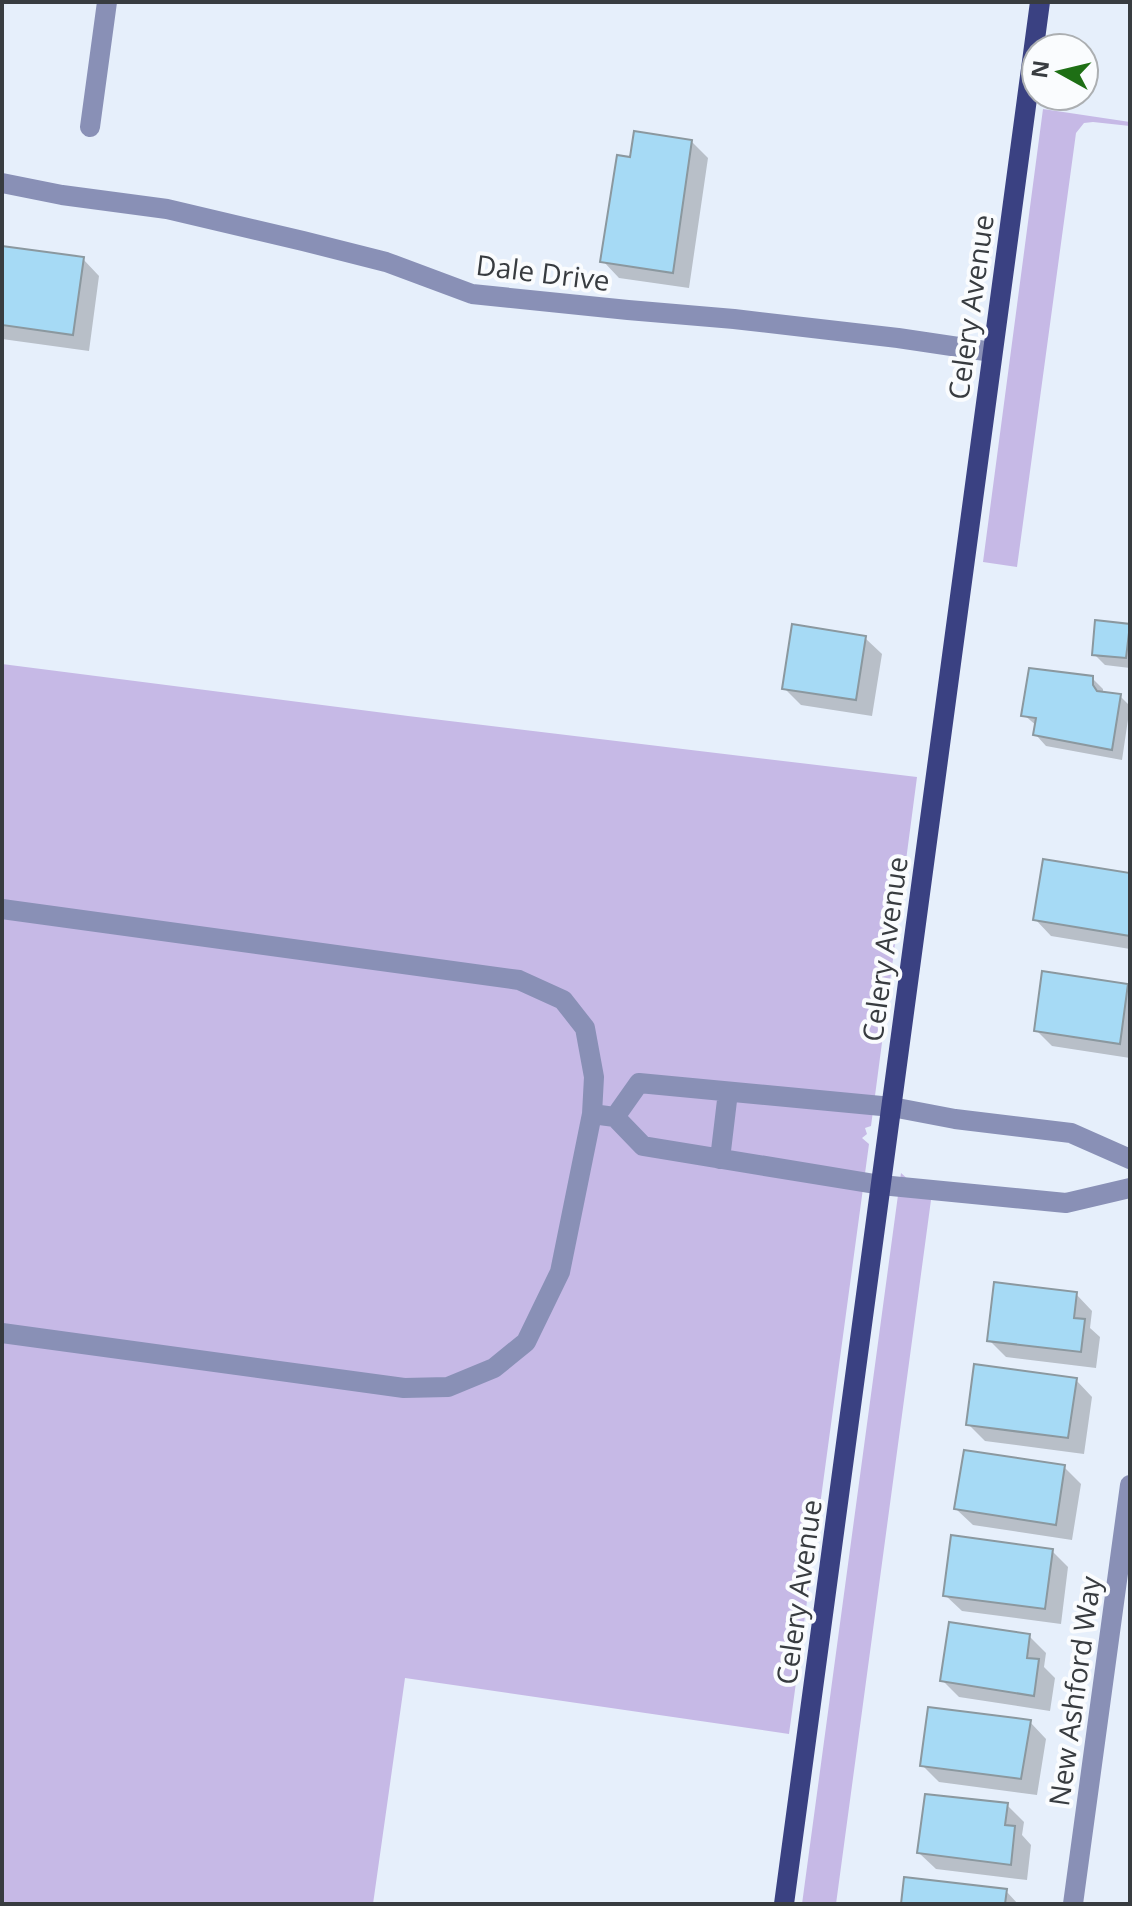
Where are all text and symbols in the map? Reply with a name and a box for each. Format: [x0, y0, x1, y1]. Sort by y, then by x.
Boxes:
north arrow [1020, 32, 1100, 112]
text: N [1023, 58, 1055, 80]
street label: Celery Avenue [938, 212, 1002, 402]
street label: Dale Drive [474, 245, 612, 299]
street label: Celery Avenue [852, 854, 916, 1044]
street label: Celery Avenue [766, 1497, 830, 1687]
street label: New Ashford Way [1039, 1573, 1109, 1808]

